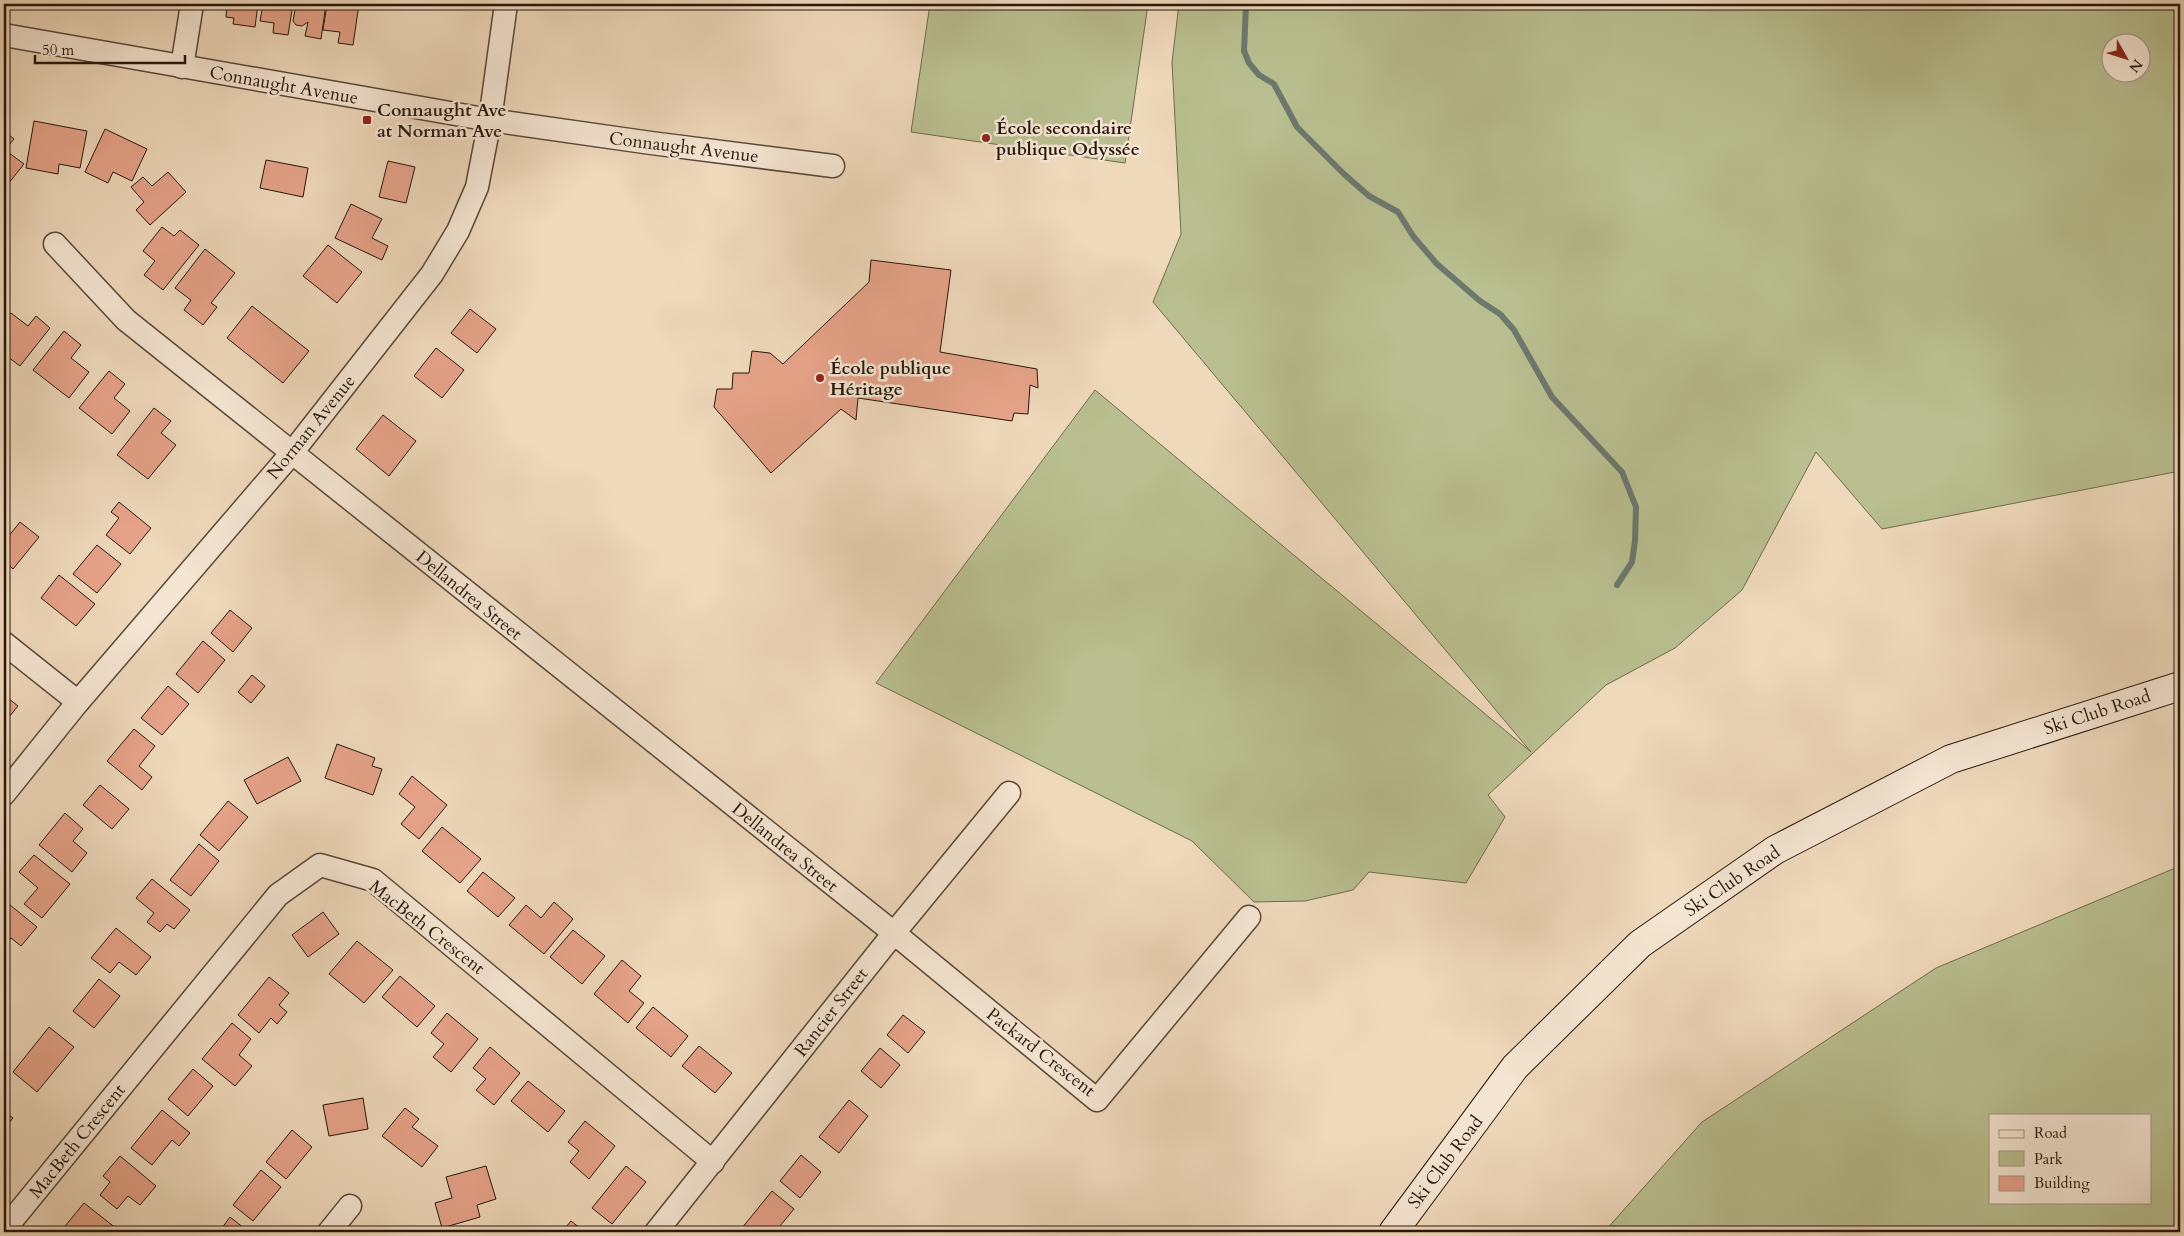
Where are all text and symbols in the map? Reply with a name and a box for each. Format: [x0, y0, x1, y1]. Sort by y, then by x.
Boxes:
scale bar [35, 32, 185, 64]
north arrow [2102, 32, 2152, 82]
text: 50 m [42, 40, 74, 60]
text: N [2125, 55, 2147, 77]
street label: Connaught Avenue [208, 60, 360, 111]
place label: Connaught Ave at Norman Ave [377, 98, 506, 144]
marker: Connaught Ave at Norman Ave [361, 114, 373, 126]
place label: École secondaire publique Odyssée [996, 116, 1140, 162]
street label: Connaught Avenue [608, 126, 760, 169]
marker: École secondaire publique Odyssée [980, 132, 992, 144]
place label: École publique Héritage [830, 356, 951, 402]
street label: Norman Avenue [261, 370, 361, 485]
marker: École publique Héritage [814, 372, 826, 384]
street label: Dellandrea Street [410, 545, 527, 646]
street label: Ski Club Road [2041, 683, 2154, 741]
street label: Dellandrea Street [726, 797, 843, 898]
street label: Ski Club Road [1679, 840, 1786, 923]
street label: MacBeth Crescent [364, 874, 490, 981]
street label: Rancier Street [789, 962, 874, 1062]
street label: Packard Crescent [981, 1002, 1101, 1103]
street label: MacBeth Crescent [23, 1079, 132, 1204]
street label: Ski Club Road [1402, 1110, 1489, 1214]
legend [1989, 1114, 2152, 1204]
text: Road [2034, 1123, 2067, 1143]
text: Park [2034, 1149, 2063, 1169]
text: Building [2034, 1173, 2090, 1193]

